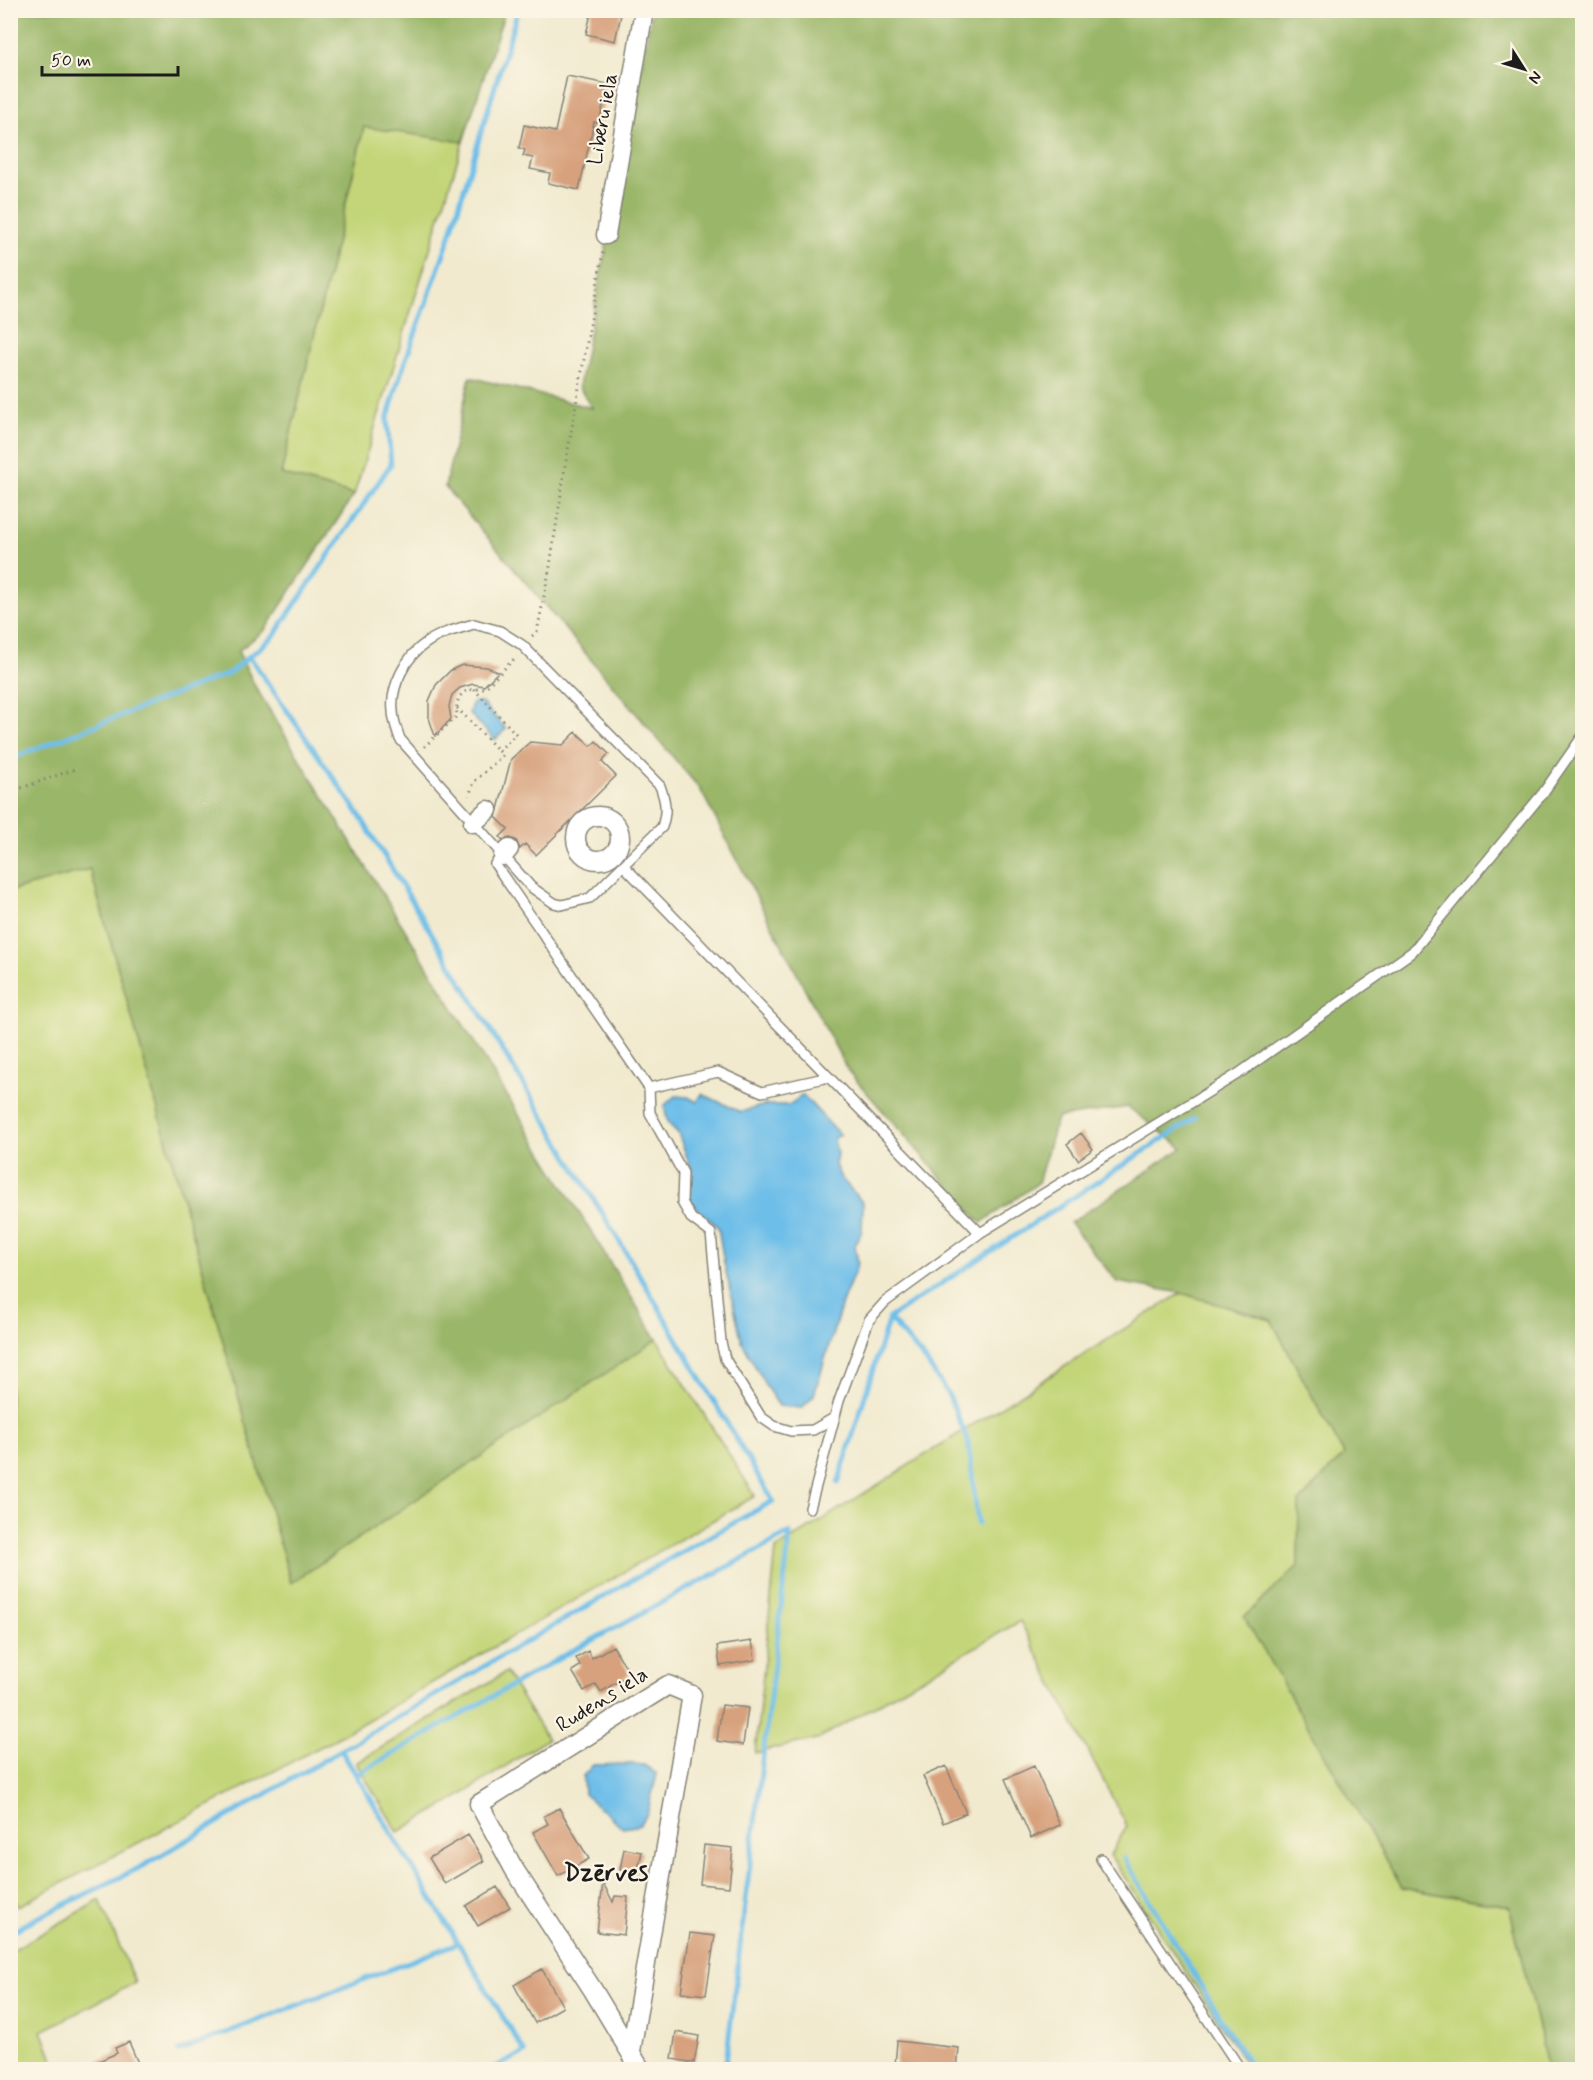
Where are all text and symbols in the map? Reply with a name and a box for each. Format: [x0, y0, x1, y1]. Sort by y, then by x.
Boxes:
scale bar [42, 39, 178, 77]
north arrow [1494, 39, 1554, 99]
text: 50 m [51, 49, 91, 73]
text: N [1523, 67, 1546, 88]
street label: Liberu iela [581, 71, 625, 167]
street label: Rudens iela [551, 1661, 653, 1739]
district label: Dzērves [564, 1858, 649, 1889]

